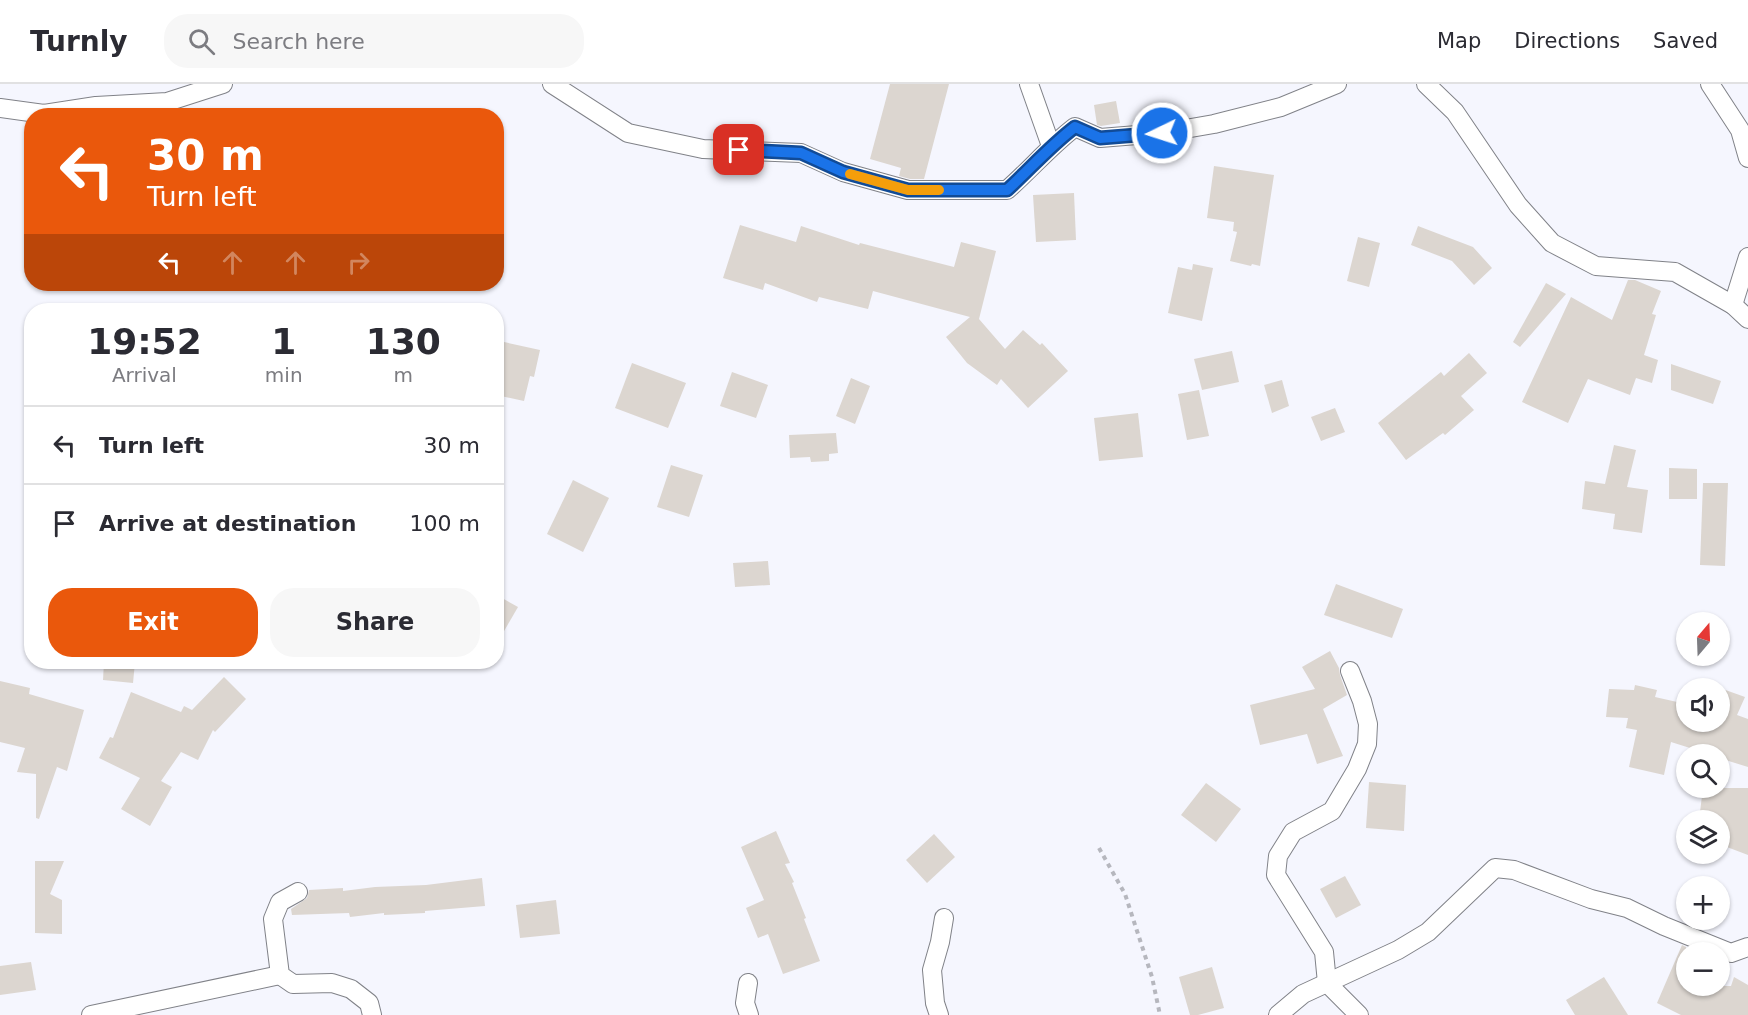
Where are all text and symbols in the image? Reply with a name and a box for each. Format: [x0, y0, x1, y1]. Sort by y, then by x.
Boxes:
search box [164, 14, 584, 68]
text: Turnly [30, 25, 128, 58]
icon: search [185, 25, 218, 58]
text: Search here [233, 29, 365, 54]
text: Map [1437, 29, 1481, 53]
text: Directions [1514, 29, 1620, 53]
text: Saved [1653, 29, 1718, 53]
position arrow [1130, 101, 1194, 165]
pin [713, 124, 764, 175]
text: 30 m [147, 131, 264, 180]
icon: left [48, 132, 126, 210]
icon: arrive [722, 133, 755, 166]
text: Turn left [147, 181, 257, 212]
icon: left [153, 246, 186, 279]
icon: ahead [216, 246, 249, 279]
icon: ahead [279, 246, 312, 279]
icon: right [342, 246, 375, 279]
text: 19:52 [87, 321, 202, 362]
text: 1 [271, 321, 296, 362]
text: 130 [366, 321, 441, 362]
text: Arrival [112, 363, 177, 387]
text: min [265, 363, 303, 387]
text: m [394, 363, 413, 387]
icon: left [48, 429, 81, 462]
text: Turn left [99, 433, 204, 458]
text: 30 m [424, 433, 480, 458]
icon: arrive [48, 507, 81, 540]
text: Arrive at destination [99, 511, 356, 536]
text: 100 m [410, 511, 480, 536]
button: Exit [48, 588, 258, 657]
button: Share [270, 588, 480, 657]
north arrow [1676, 612, 1730, 666]
map controls [1676, 612, 1730, 996]
button: sound [1676, 678, 1730, 732]
button: search [1676, 744, 1730, 798]
button: layers [1676, 810, 1730, 864]
button: + [1676, 876, 1730, 930]
button: − [1676, 942, 1730, 996]

